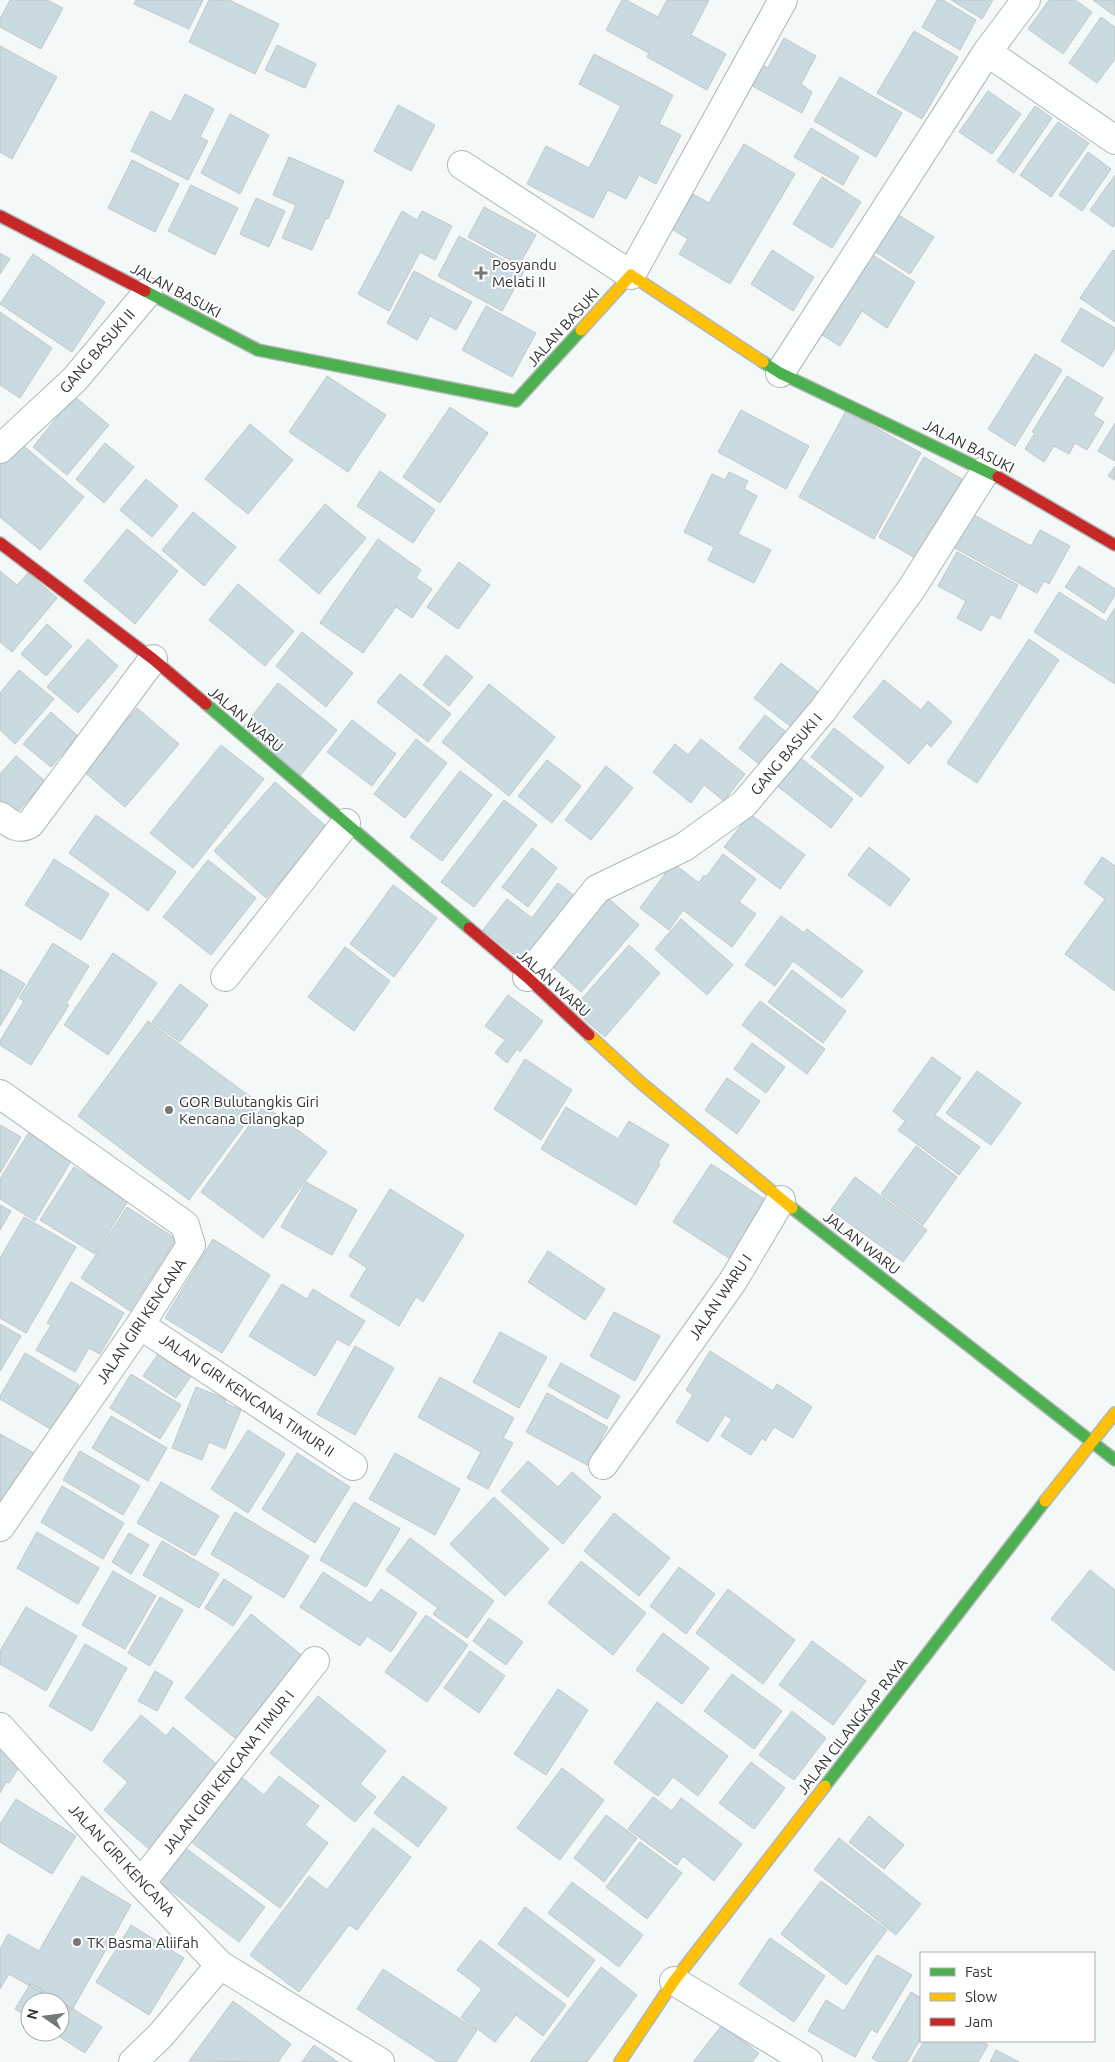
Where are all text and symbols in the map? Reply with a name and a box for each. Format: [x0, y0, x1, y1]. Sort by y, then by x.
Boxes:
place label: Posyandu Melati II [492, 256, 557, 290]
street label: JALAN BASUKI [128, 259, 224, 321]
marker: Posyandu Melati II [474, 266, 488, 280]
street label: JALAN BASUKI [523, 284, 603, 370]
street label: GANG BASUKI II [56, 306, 138, 396]
street label: JALAN BASUKI [921, 416, 1017, 476]
street label: JALAN WARU [205, 683, 287, 755]
street label: GANG BASUKI I [747, 710, 825, 798]
street label: JALAN WARU [514, 946, 594, 1020]
place label: GOR Bulutangkis Giri Kencana Cilangkap [179, 1093, 319, 1127]
marker: GOR Bulutangkis Giri Kencana Cilangkap [163, 1104, 175, 1116]
street label: JALAN WARU [820, 1208, 904, 1278]
street label: JALAN WARU I [685, 1251, 755, 1343]
street label: JALAN GIRI KENCANA [93, 1255, 189, 1387]
street label: JALAN GIRI KENCANA TIMUR II [156, 1330, 338, 1460]
street label: JALAN CILANGKAP RAYA [794, 1654, 911, 1797]
street label: JALAN GIRI KENCANA TIMUR I [159, 1687, 297, 1857]
street label: JALAN GIRI KENCANA [65, 1800, 179, 1920]
place label: TK Basma Aliifah [87, 1934, 199, 1951]
marker: TK Basma Aliifah [71, 1936, 83, 1948]
legend [920, 1952, 1095, 2042]
text: Fast [965, 1963, 993, 1980]
text: Slow [965, 1988, 998, 2005]
north arrow [20, 1992, 70, 2042]
text: N [23, 2007, 41, 2021]
text: Jam [965, 2013, 993, 2030]

